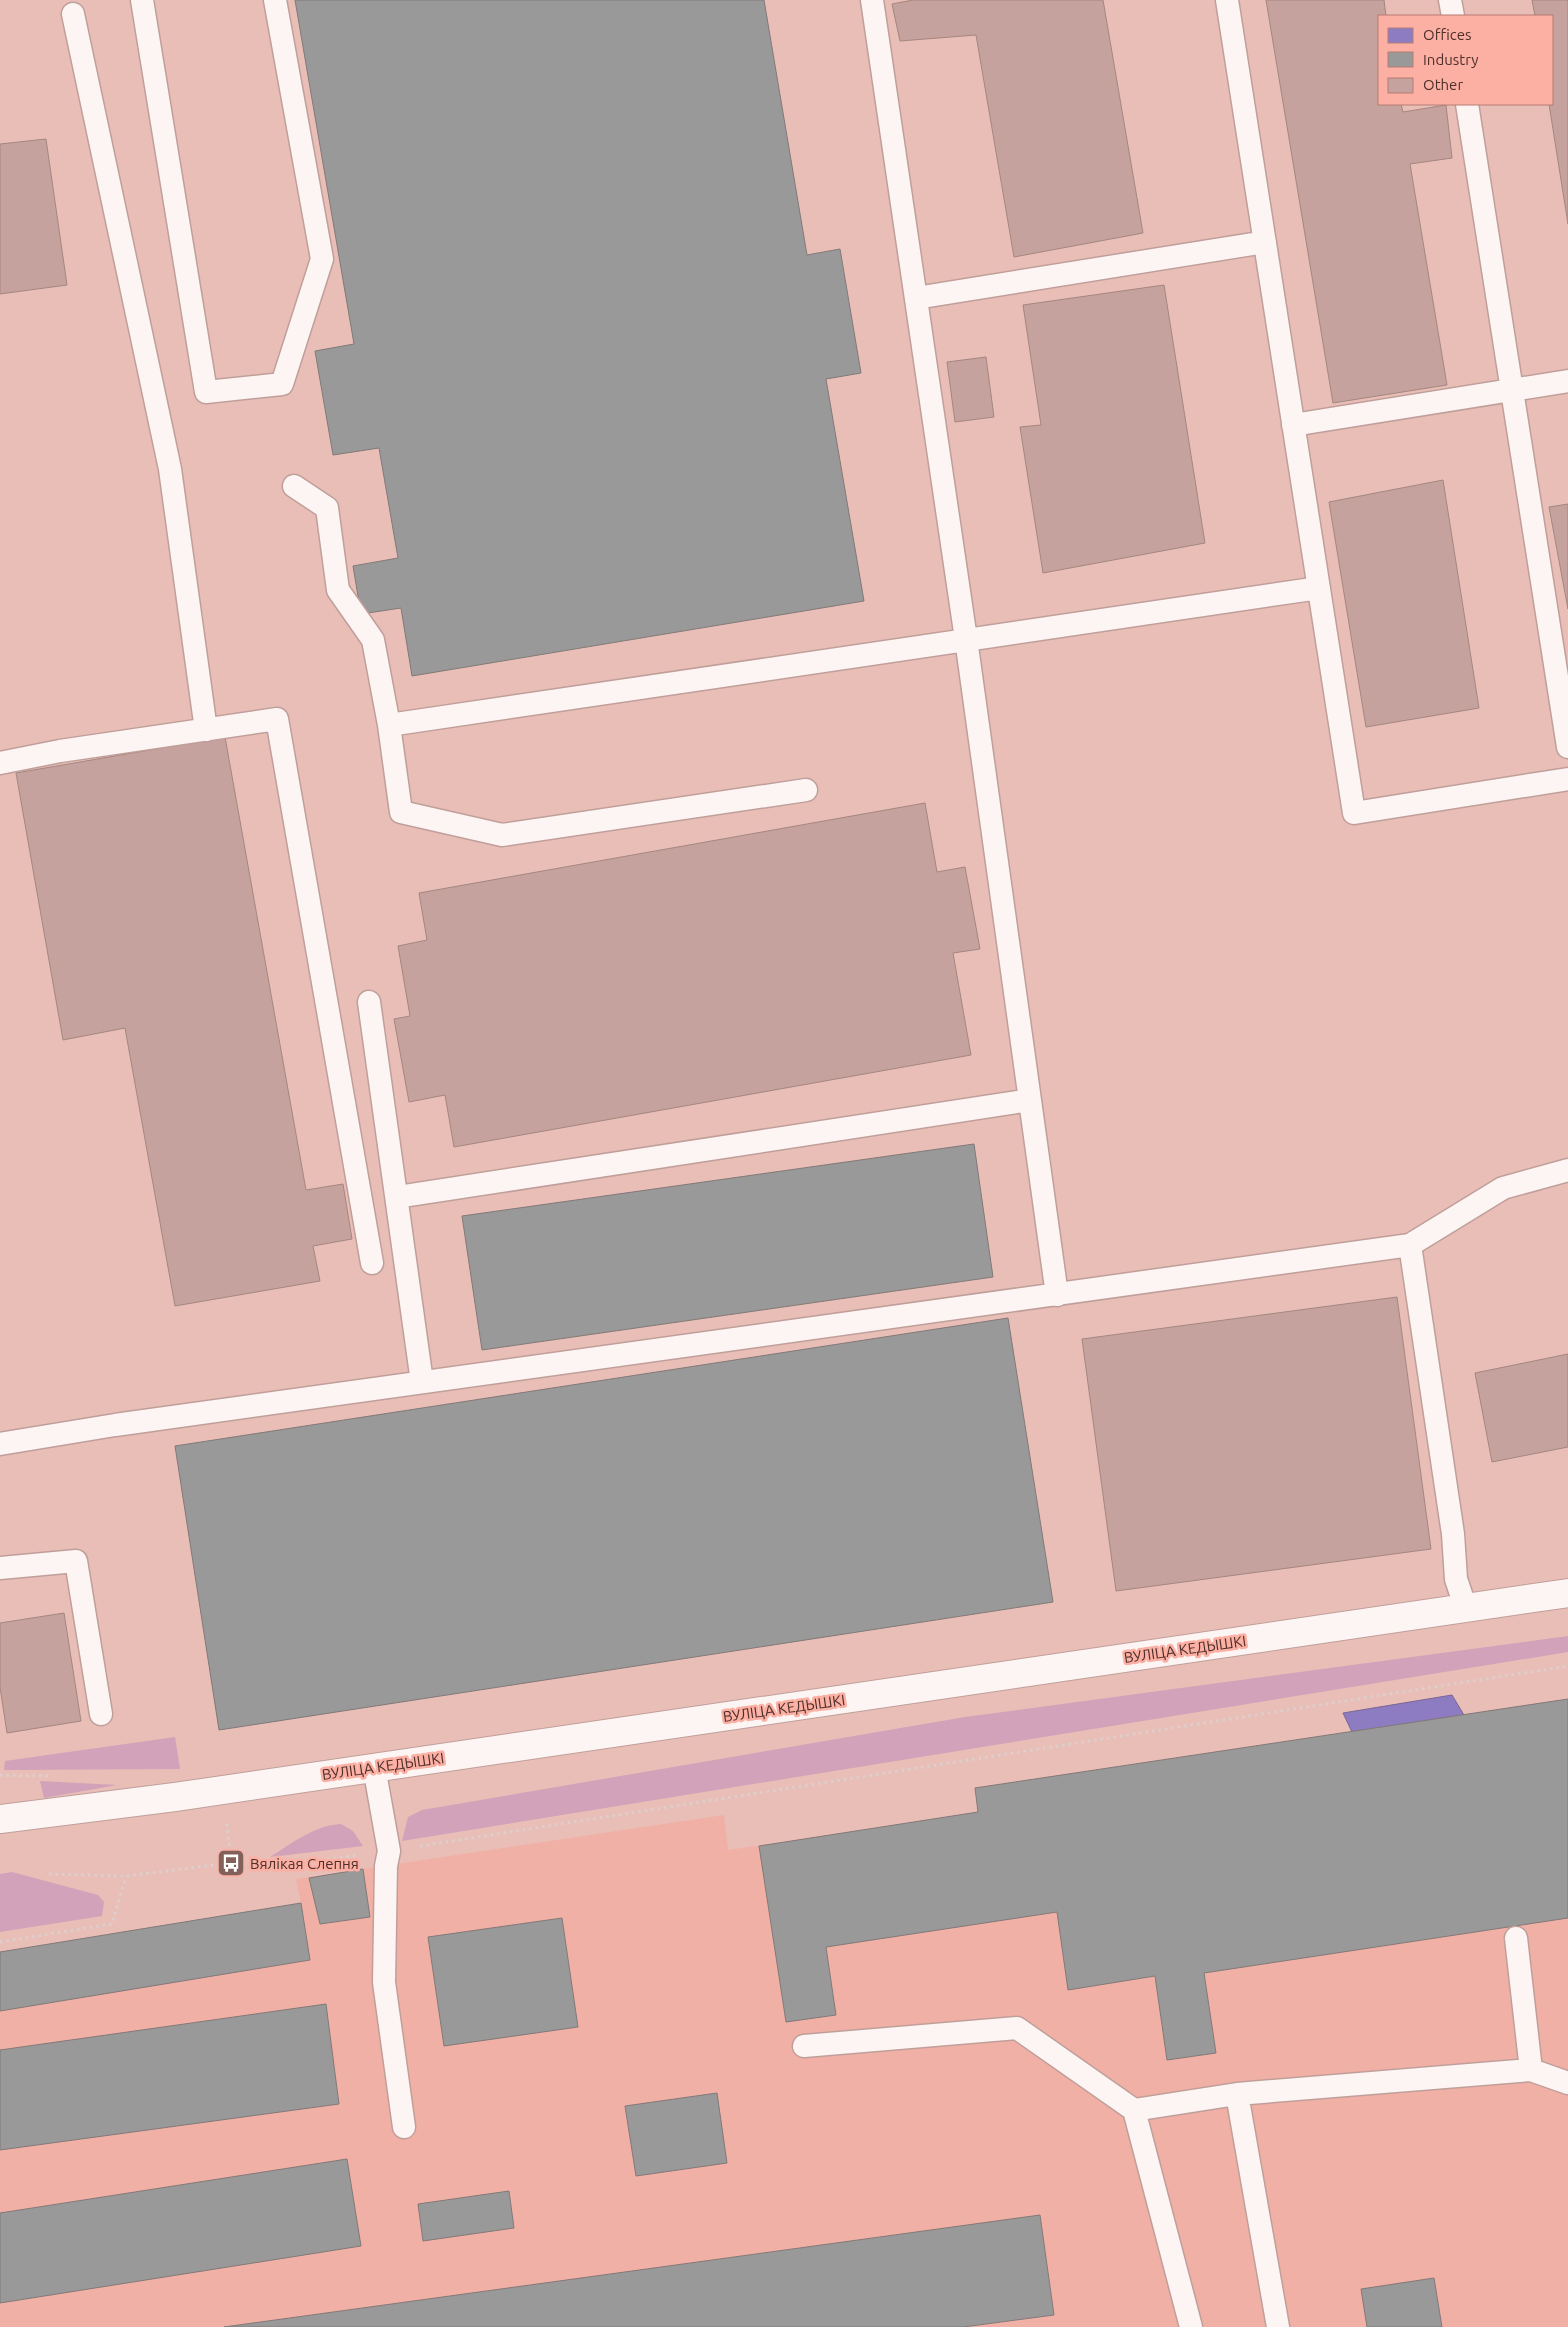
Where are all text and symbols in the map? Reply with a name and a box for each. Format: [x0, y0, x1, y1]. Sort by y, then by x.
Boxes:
legend [1378, 15, 1553, 105]
text: Offices [1423, 26, 1471, 43]
text: Industry [1423, 51, 1478, 68]
text: Other [1423, 76, 1463, 93]
street label: ВУЛІЦА КЕДЫШКІ [1123, 1632, 1247, 1666]
street label: ВУЛІЦА КЕДЫШКІ [722, 1691, 846, 1725]
street label: ВУЛІЦА КЕДЫШКІ [321, 1749, 445, 1783]
bus stop icon: Вялікая Слепня [216, 1848, 246, 1878]
place label: Вялікая Слепня [250, 1855, 359, 1872]

